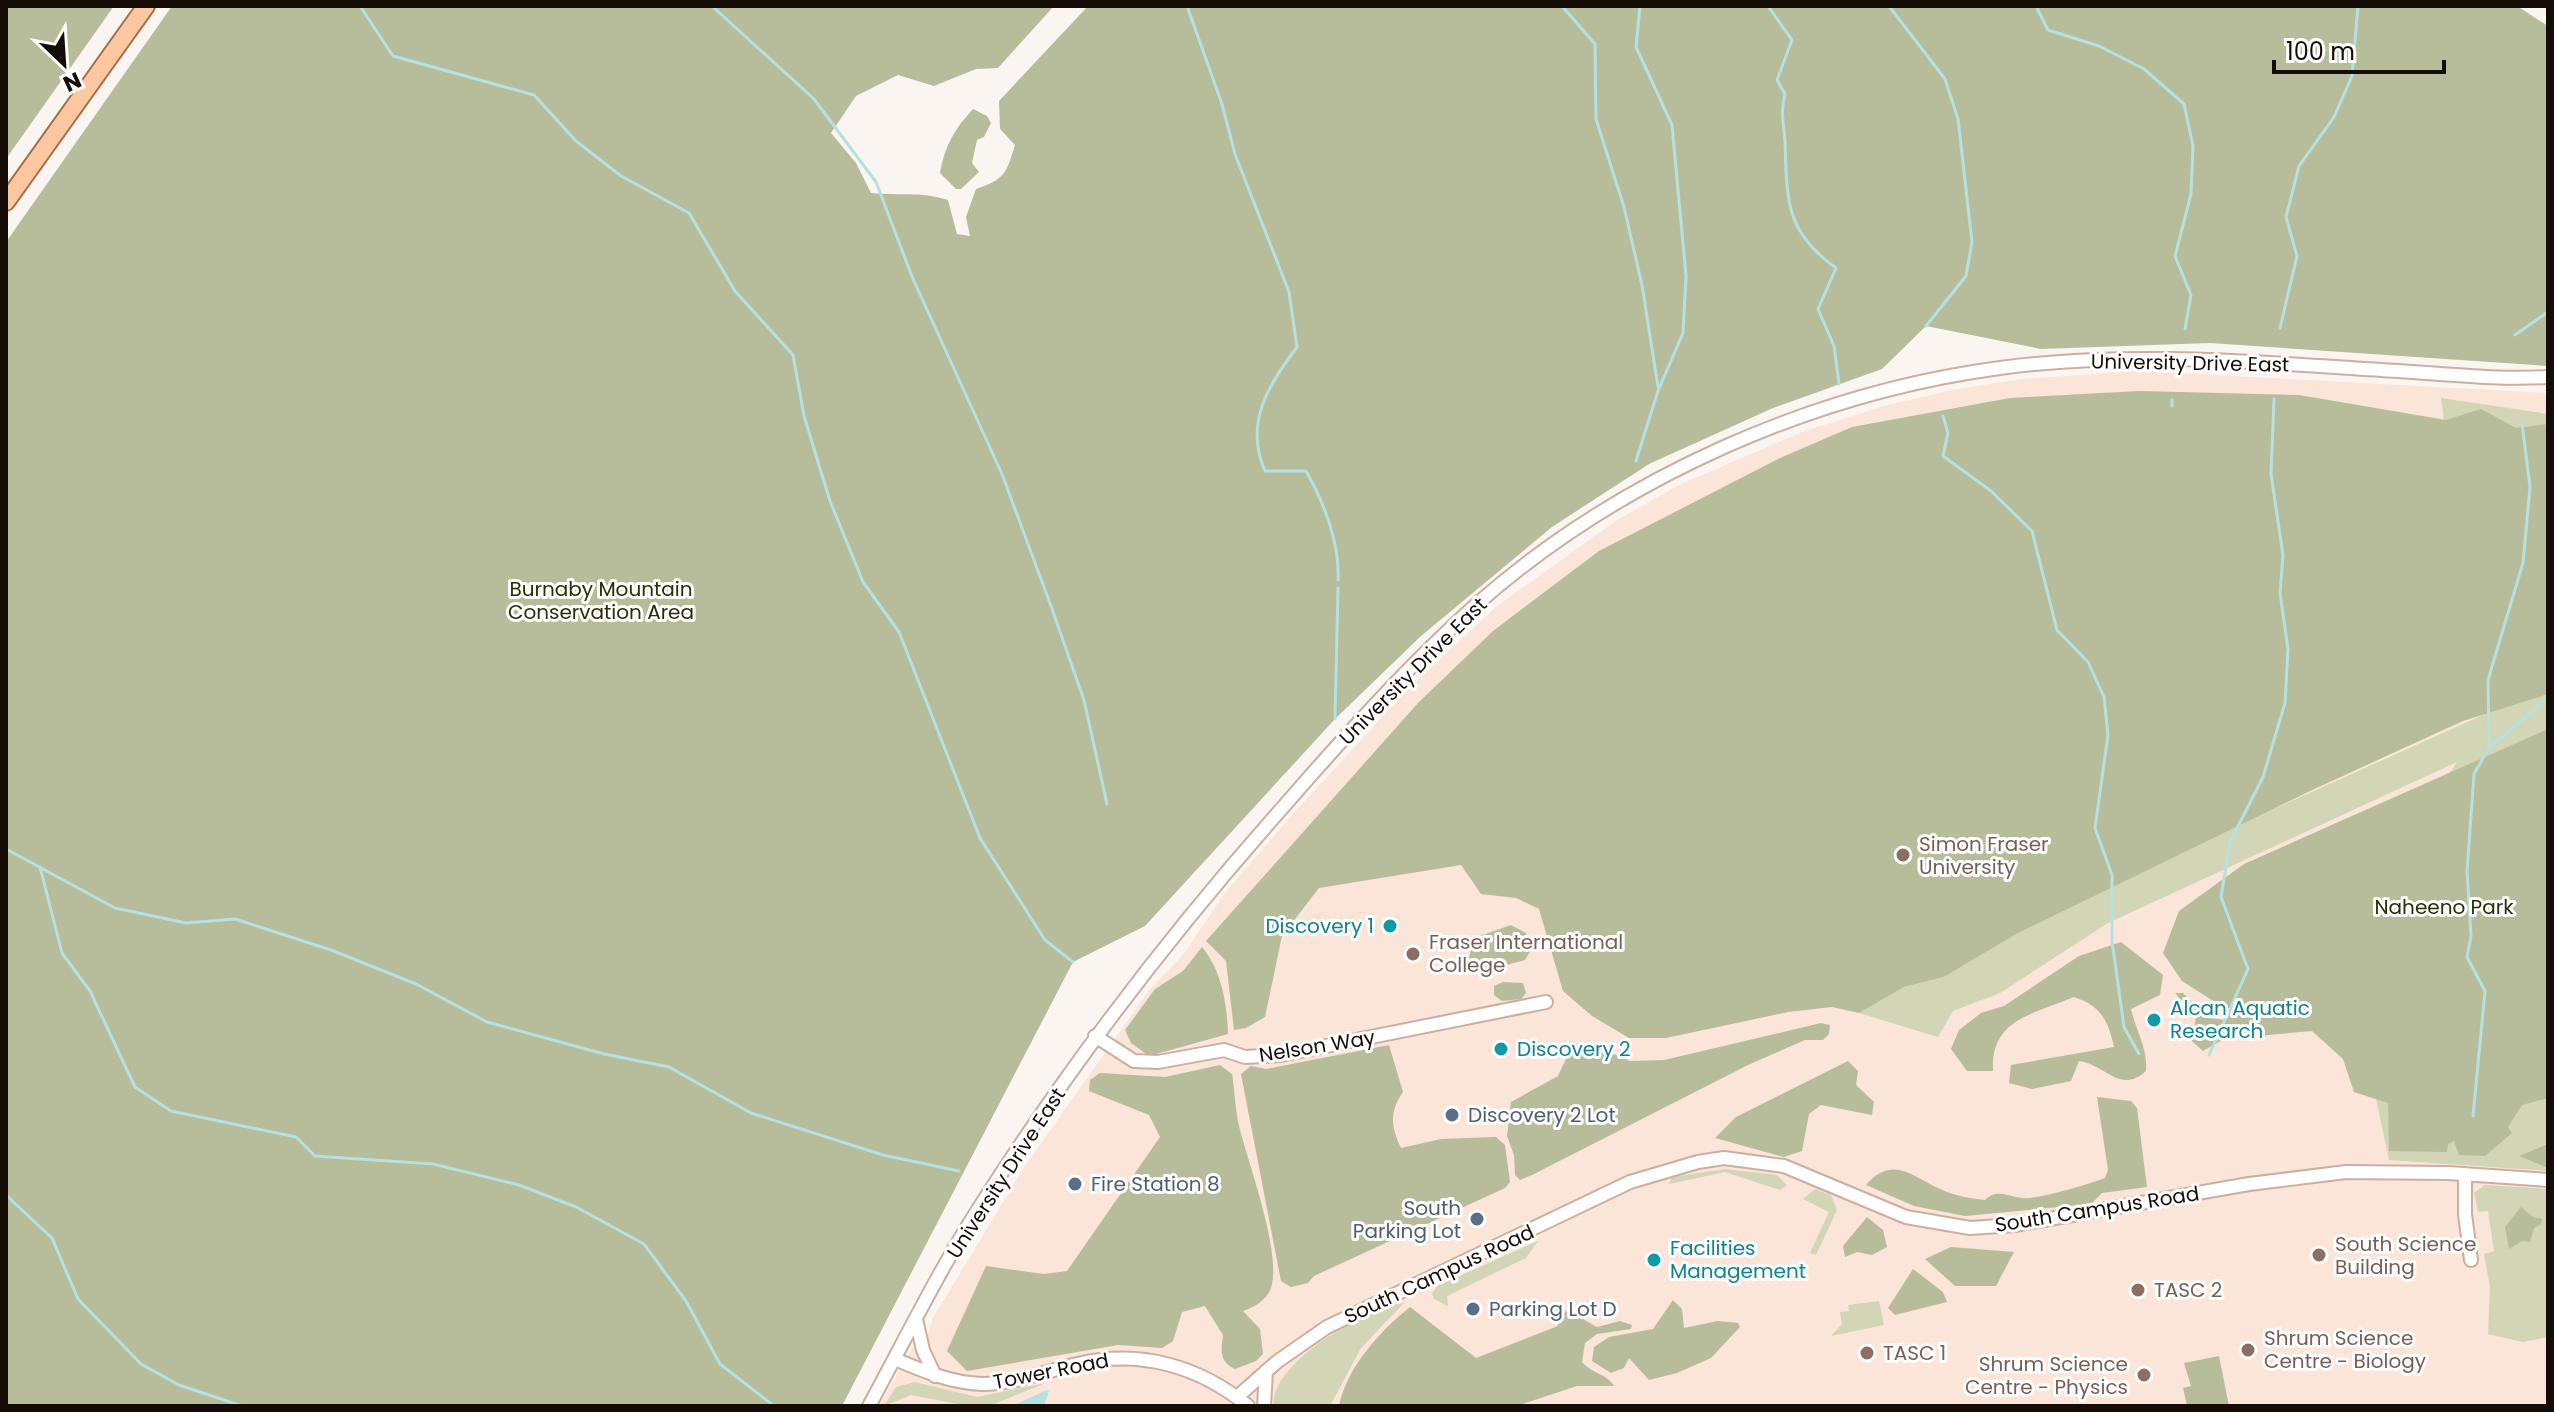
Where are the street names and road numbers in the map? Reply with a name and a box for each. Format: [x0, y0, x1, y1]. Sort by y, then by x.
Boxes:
street label: University Drive East [2091, 347, 2289, 379]
street label: University Drive East [1333, 591, 1493, 751]
street label: Nelson Way [1257, 1023, 1377, 1069]
street label: University Drive East [940, 1082, 1072, 1264]
street label: South Campus Road [1993, 1179, 2201, 1239]
street label: South Campus Road [1340, 1218, 1538, 1330]
street label: Tower Road [991, 1346, 1111, 1396]

